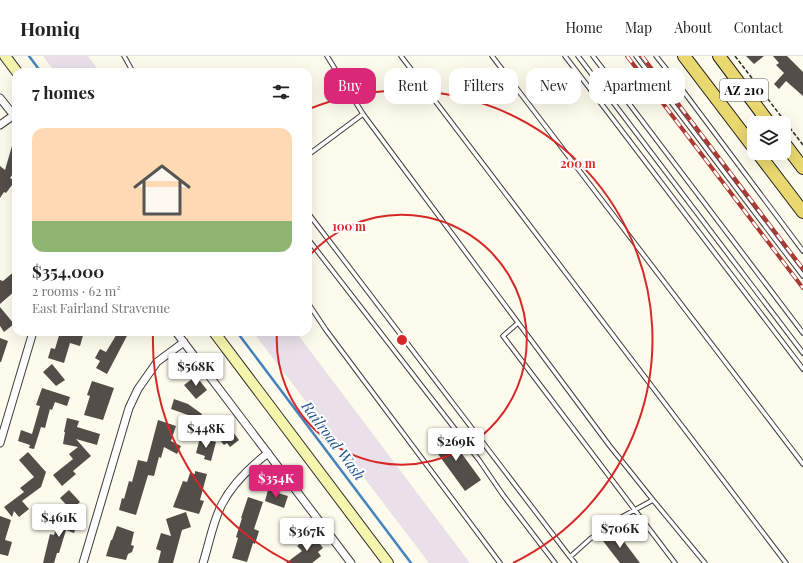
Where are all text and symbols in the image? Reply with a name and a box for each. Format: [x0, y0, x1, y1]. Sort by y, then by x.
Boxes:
text: Homiq [20, 15, 80, 41]
text: Home [565, 18, 603, 37]
text: Map [625, 18, 652, 37]
text: About [674, 18, 712, 37]
text: Contact [734, 18, 783, 37]
chip: Buy [324, 68, 376, 104]
chip: Rent [384, 68, 441, 104]
chip: Filters [449, 68, 518, 104]
chip: New [526, 68, 581, 104]
chip: Apartment [589, 68, 685, 104]
road number: AZ 210 [720, 79, 768, 101]
text: 7 homes [32, 81, 95, 103]
icon: filters [270, 81, 292, 103]
map controls [747, 116, 791, 160]
button: layers [747, 116, 791, 160]
icon: home [126, 154, 198, 226]
text: 200 m [560, 155, 596, 171]
text: 100 m [332, 218, 366, 234]
text: $354,000 [32, 260, 104, 282]
text: 2 rooms · 62 m² [32, 282, 121, 299]
text: East Fairland Stravenue [32, 299, 170, 316]
centre of rings [395, 333, 409, 347]
pin: $568K [168, 353, 224, 387]
text: $568K [177, 357, 215, 374]
water label: Railroad Wash [297, 396, 370, 484]
pin: $448K [178, 415, 234, 449]
text: $448K [187, 419, 225, 436]
pin: $269K [428, 428, 484, 462]
text: $269K [437, 432, 475, 449]
pin: $354K [248, 465, 304, 499]
text: $354K [258, 469, 294, 486]
pin: $461K [31, 504, 87, 538]
text: $461K [41, 508, 77, 525]
pin: $706K [592, 515, 648, 549]
pin: $367K [279, 518, 335, 552]
text: $706K [601, 519, 639, 536]
text: $367K [289, 522, 325, 539]

